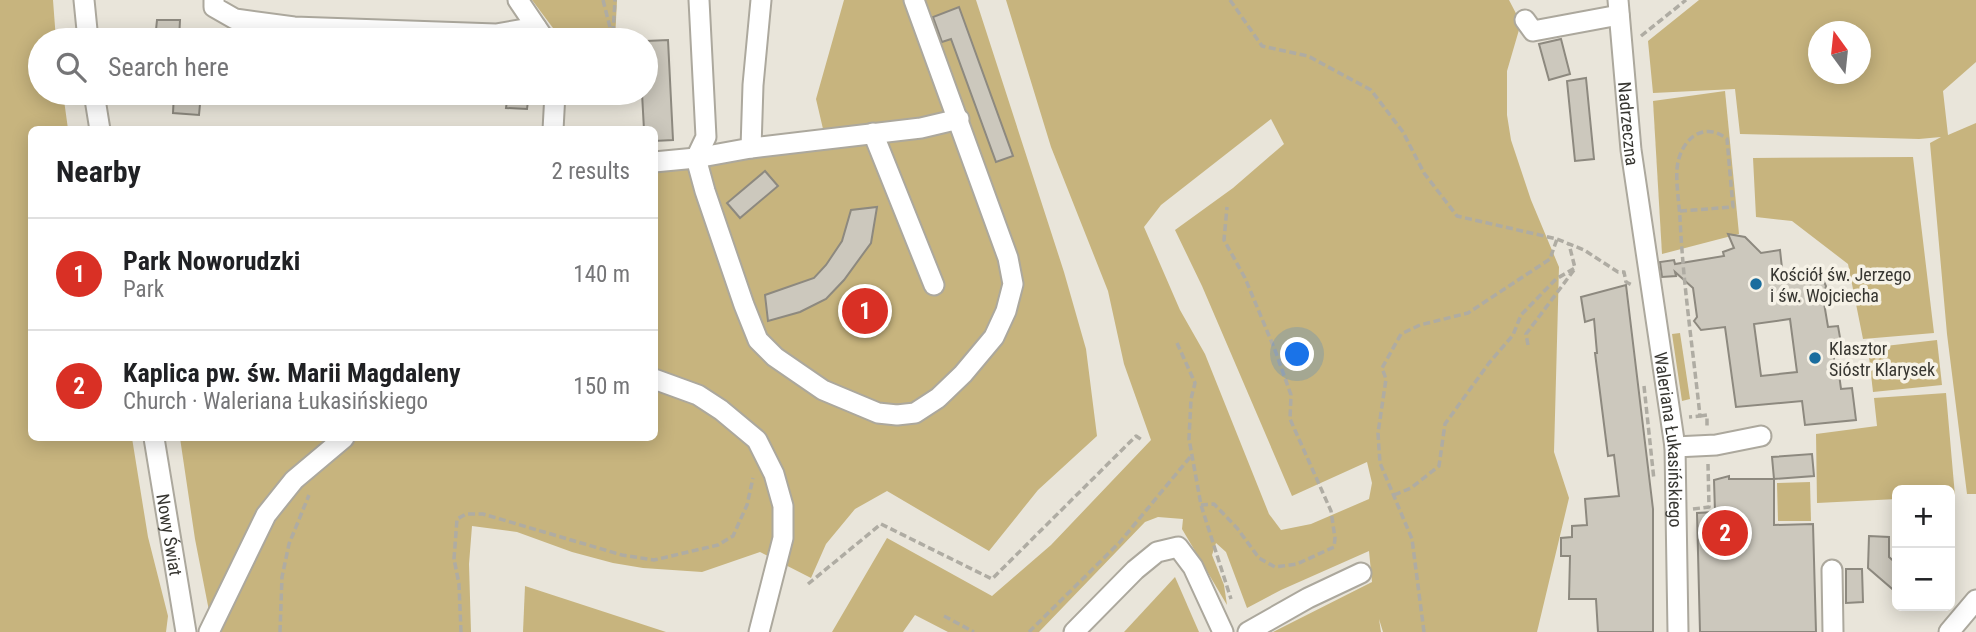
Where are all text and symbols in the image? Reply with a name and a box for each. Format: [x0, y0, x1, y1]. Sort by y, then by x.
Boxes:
north arrow [1808, 21, 1871, 84]
search box [28, 28, 658, 105]
icon: search [52, 48, 90, 86]
text: Search here [108, 52, 229, 82]
street label: Nadrzeczna [1615, 81, 1644, 167]
text: Nearby [56, 154, 141, 189]
text: 2 results [552, 158, 630, 185]
text: Park Noworudzki [123, 246, 300, 276]
text: 1 [73, 261, 85, 288]
text: 140 m [573, 261, 630, 288]
place label: Kościół św. Jerzego i św. Wojciecha [1770, 264, 1911, 306]
text: Park [123, 276, 164, 303]
marker: Kościół św. Jerzego i św. Wojciecha [1748, 276, 1764, 292]
pin: 1 [842, 285, 888, 337]
your location [1280, 337, 1314, 371]
place label: Klasztor Sióstr Klarysek [1829, 338, 1935, 380]
marker: Klasztor Sióstr Klarysek [1807, 350, 1823, 366]
street label: Waleriana Łukasińskiego [1651, 351, 1687, 528]
text: Kaplica pw. św. Marii Magdaleny [123, 358, 461, 388]
text: 2 [73, 373, 85, 400]
text: 150 m [573, 373, 630, 400]
text: Church · Waleriana Łukasińskiego [123, 388, 428, 415]
map controls [1892, 485, 1955, 611]
button: + [1892, 485, 1955, 548]
street label: Nowy Świat [153, 492, 187, 577]
pin: 2 [1702, 507, 1748, 559]
button: − [1892, 548, 1955, 611]

